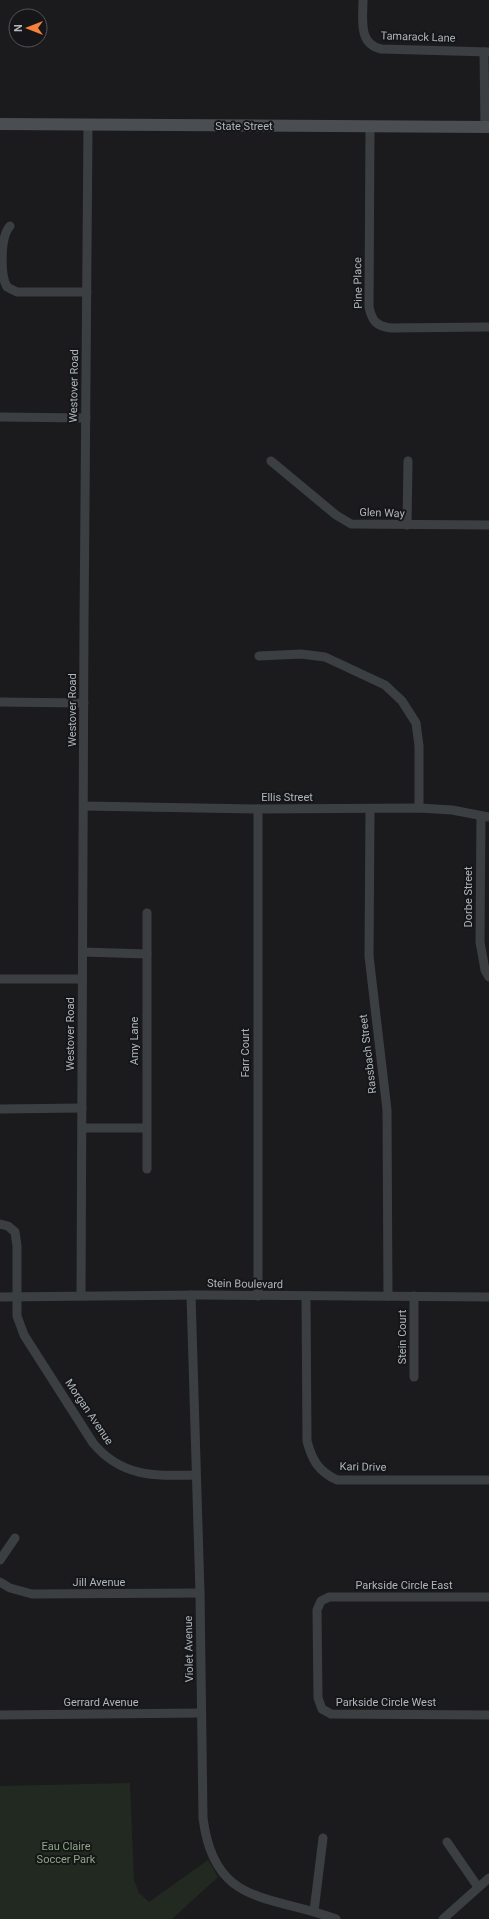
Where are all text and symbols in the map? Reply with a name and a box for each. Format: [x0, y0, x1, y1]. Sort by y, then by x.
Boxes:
north arrow [8, 8, 48, 48]
text: N [12, 24, 25, 32]
street label: Tamarack Lane [380, 29, 456, 45]
street label: State Street [215, 120, 273, 133]
street label: Pine Place [351, 257, 365, 309]
street label: Westover Road [67, 349, 81, 423]
street label: Glen Way [359, 506, 406, 520]
street label: Westover Road [66, 673, 79, 747]
street label: Ellis Street [261, 791, 313, 804]
street label: Dorbe Street [462, 866, 475, 927]
street label: Westover Road [64, 997, 77, 1071]
street label: Rassbach Street [357, 1013, 379, 1094]
street label: Amy Lane [128, 1017, 141, 1065]
street label: Farr Court [239, 1028, 252, 1078]
street label: Stein Boulevard [207, 1277, 283, 1291]
street label: Stein Court [396, 1309, 409, 1364]
street label: Morgan Avenue [62, 1377, 116, 1447]
street label: Kari Drive [340, 1460, 387, 1474]
street label: Jill Avenue [73, 1576, 126, 1589]
street label: Parkside Circle East [355, 1579, 453, 1592]
street label: Violet Avenue [182, 1615, 196, 1682]
street label: Gerrard Avenue [63, 1696, 139, 1709]
street label: Parkside Circle West [336, 1696, 437, 1709]
park label: Eau Claire Soccer Park [37, 1840, 96, 1866]

